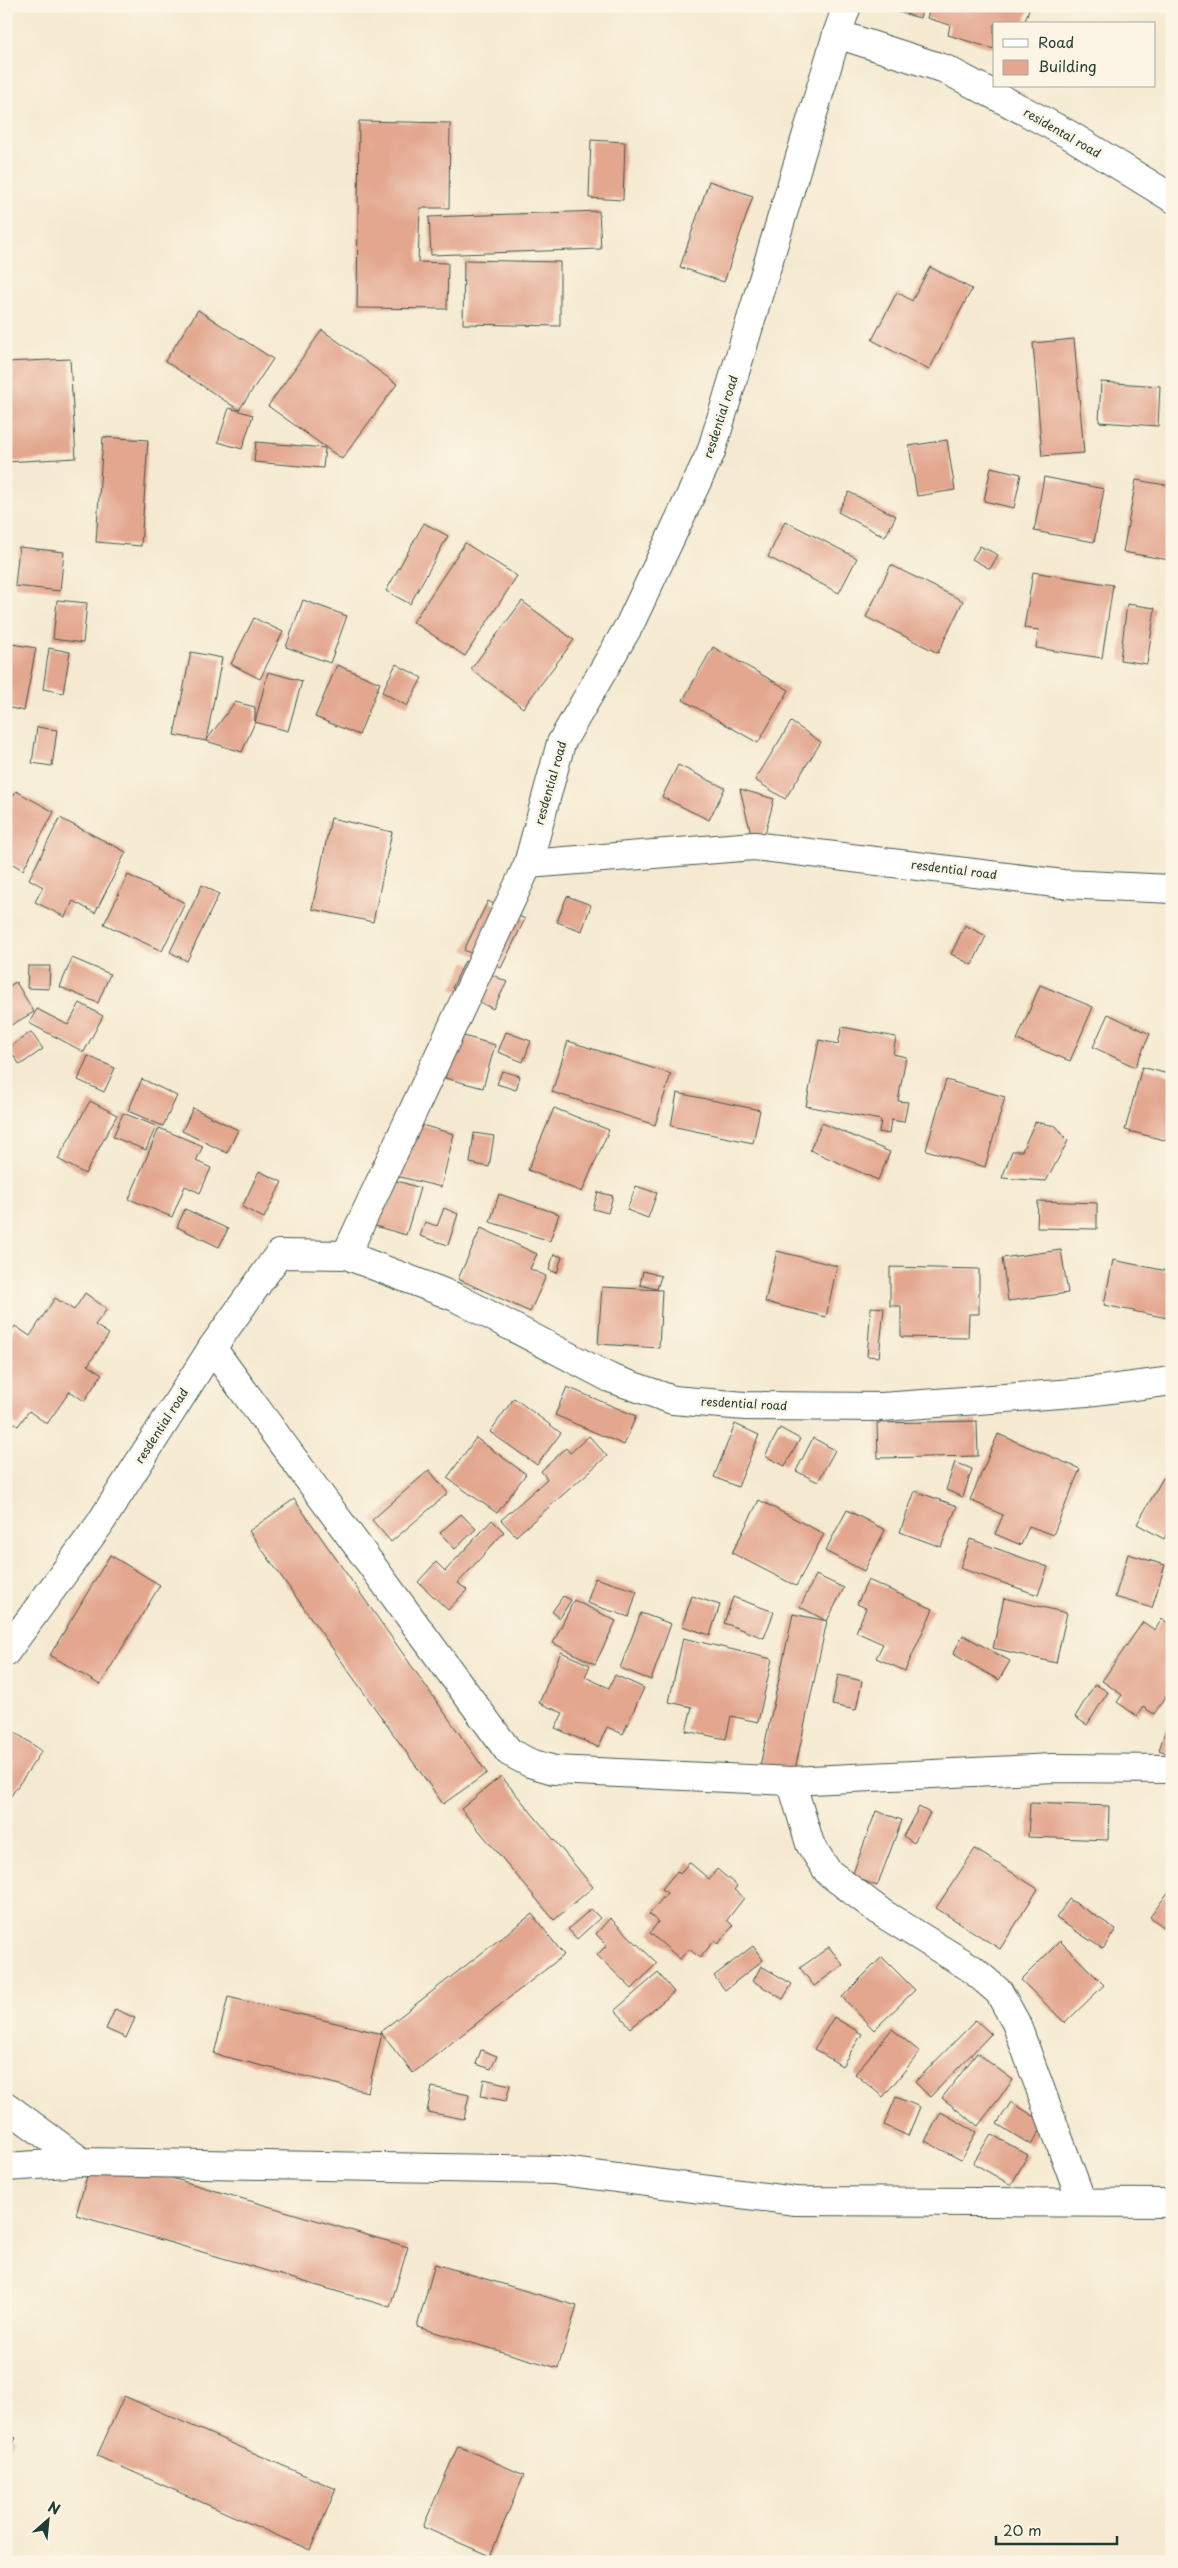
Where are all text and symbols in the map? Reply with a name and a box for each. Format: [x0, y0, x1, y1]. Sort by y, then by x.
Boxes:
legend [993, 22, 1156, 88]
text: Road [1038, 30, 1074, 53]
text: Building [1038, 54, 1097, 77]
street label: residental road [1020, 103, 1105, 162]
street label: resdential road [698, 373, 742, 461]
street label: resdential road [529, 739, 571, 827]
street label: resdential road [910, 855, 998, 883]
street label: resdential road [130, 1384, 192, 1467]
street label: resdential road [700, 1392, 788, 1414]
north arrow [22, 2496, 72, 2546]
text: N [44, 2496, 64, 2520]
scale bar [996, 2513, 1117, 2545]
text: 20 m [1003, 2518, 1042, 2541]

